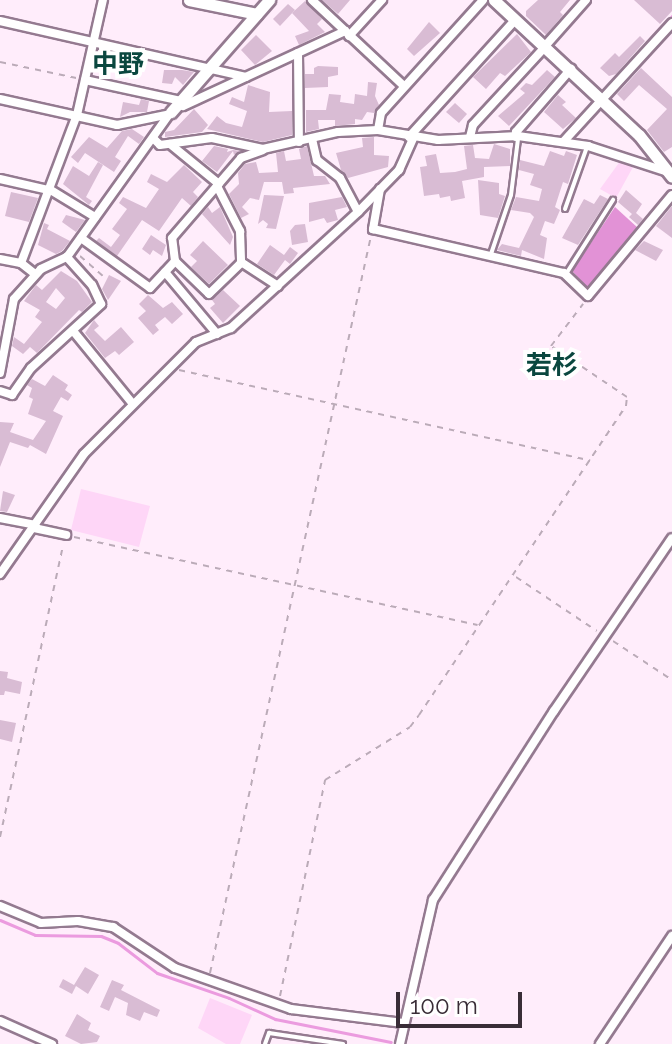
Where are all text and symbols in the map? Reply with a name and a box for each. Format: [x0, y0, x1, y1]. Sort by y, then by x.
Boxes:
district label: 中野 [92, 49, 144, 81]
district label: 若杉 [526, 350, 578, 382]
scale bar [400, 976, 526, 1026]
text: 100 m [410, 991, 478, 1020]

